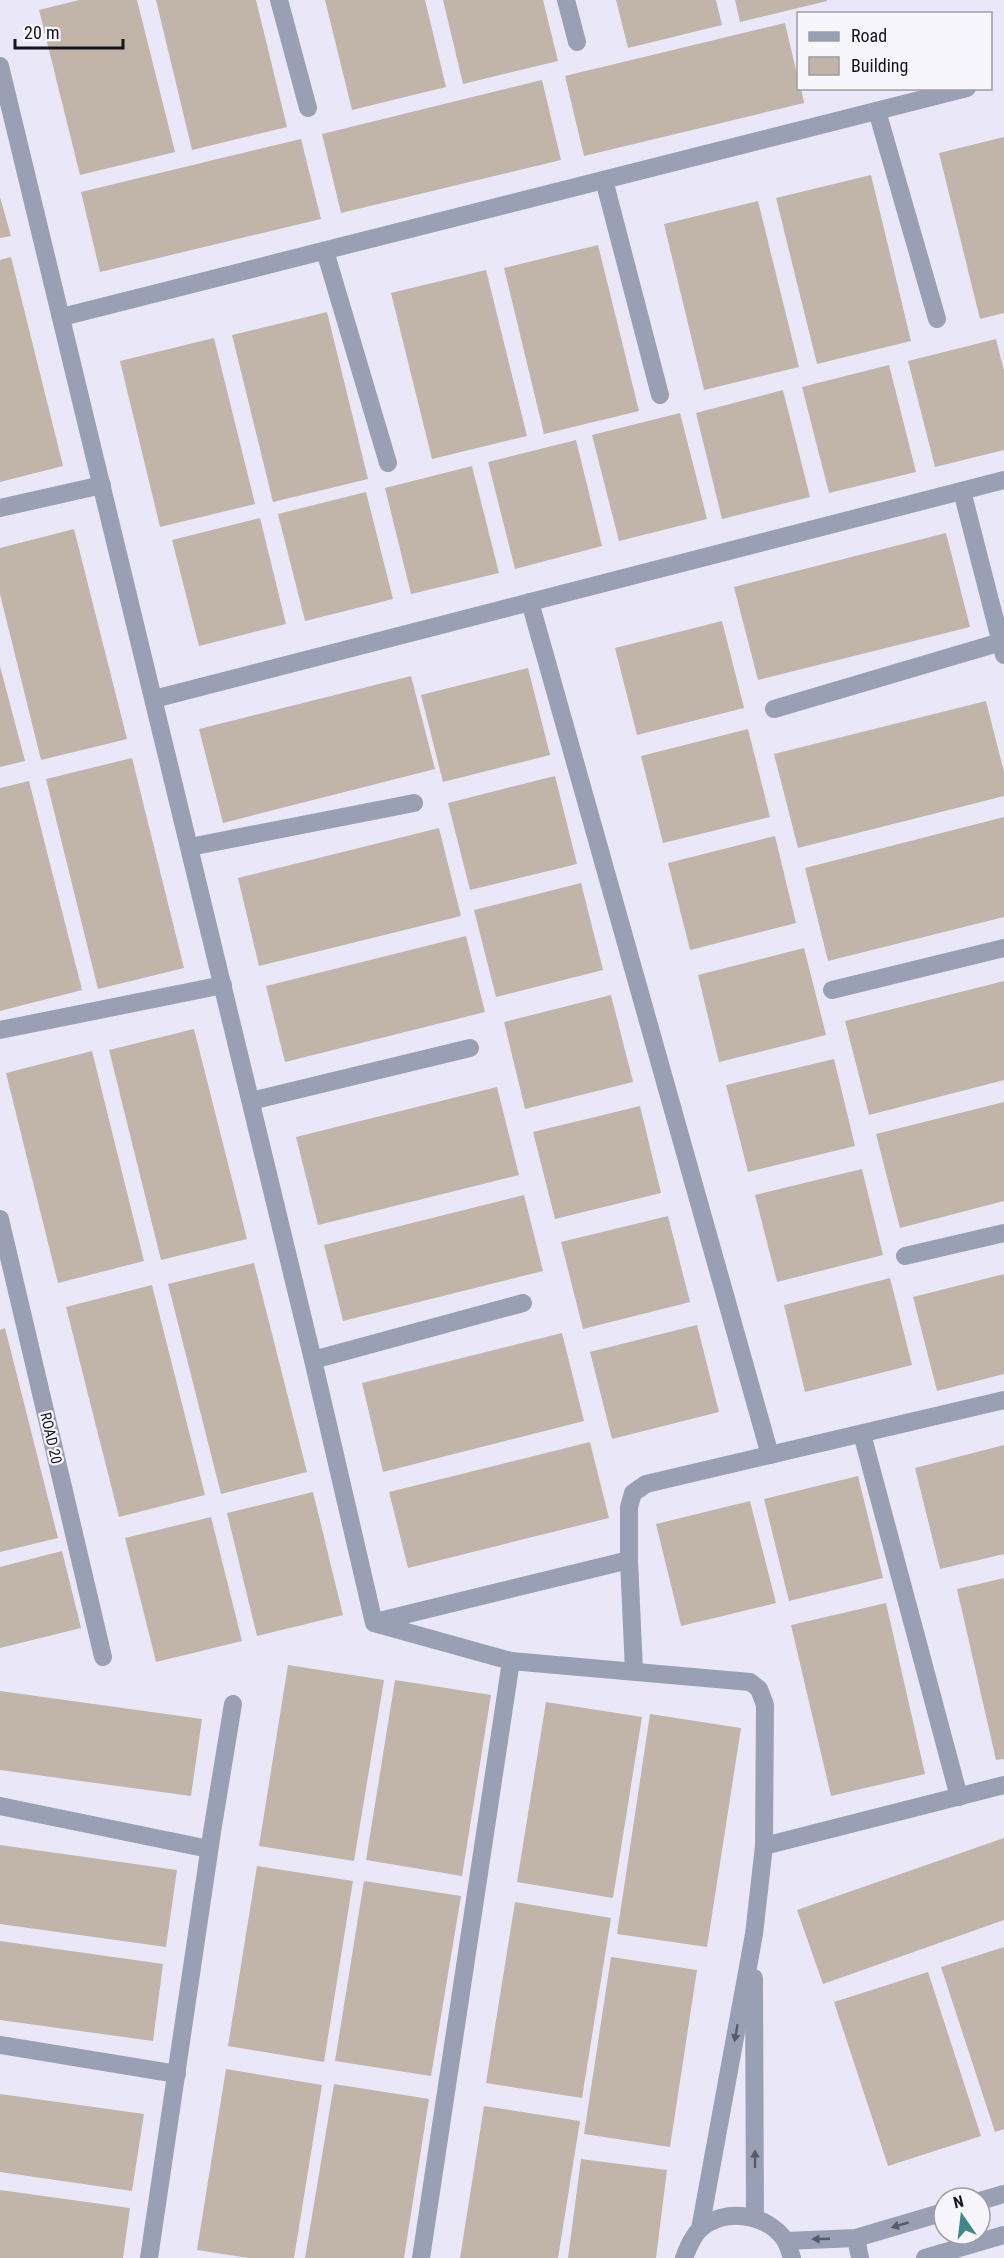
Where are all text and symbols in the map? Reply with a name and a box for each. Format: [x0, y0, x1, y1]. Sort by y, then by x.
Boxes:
scale bar [15, 12, 123, 50]
legend [797, 12, 992, 90]
text: 20 m [24, 22, 59, 43]
text: Road [851, 25, 887, 46]
text: Building [851, 55, 908, 76]
street label: ROAD 20 [36, 1410, 66, 1466]
one-way arrow [731, 2024, 740, 2043]
one-way arrow [750, 2150, 760, 2169]
north arrow [932, 2186, 992, 2246]
text: N [951, 2192, 966, 2212]
one-way arrow [891, 2221, 909, 2230]
one-way arrow [811, 2235, 830, 2244]

